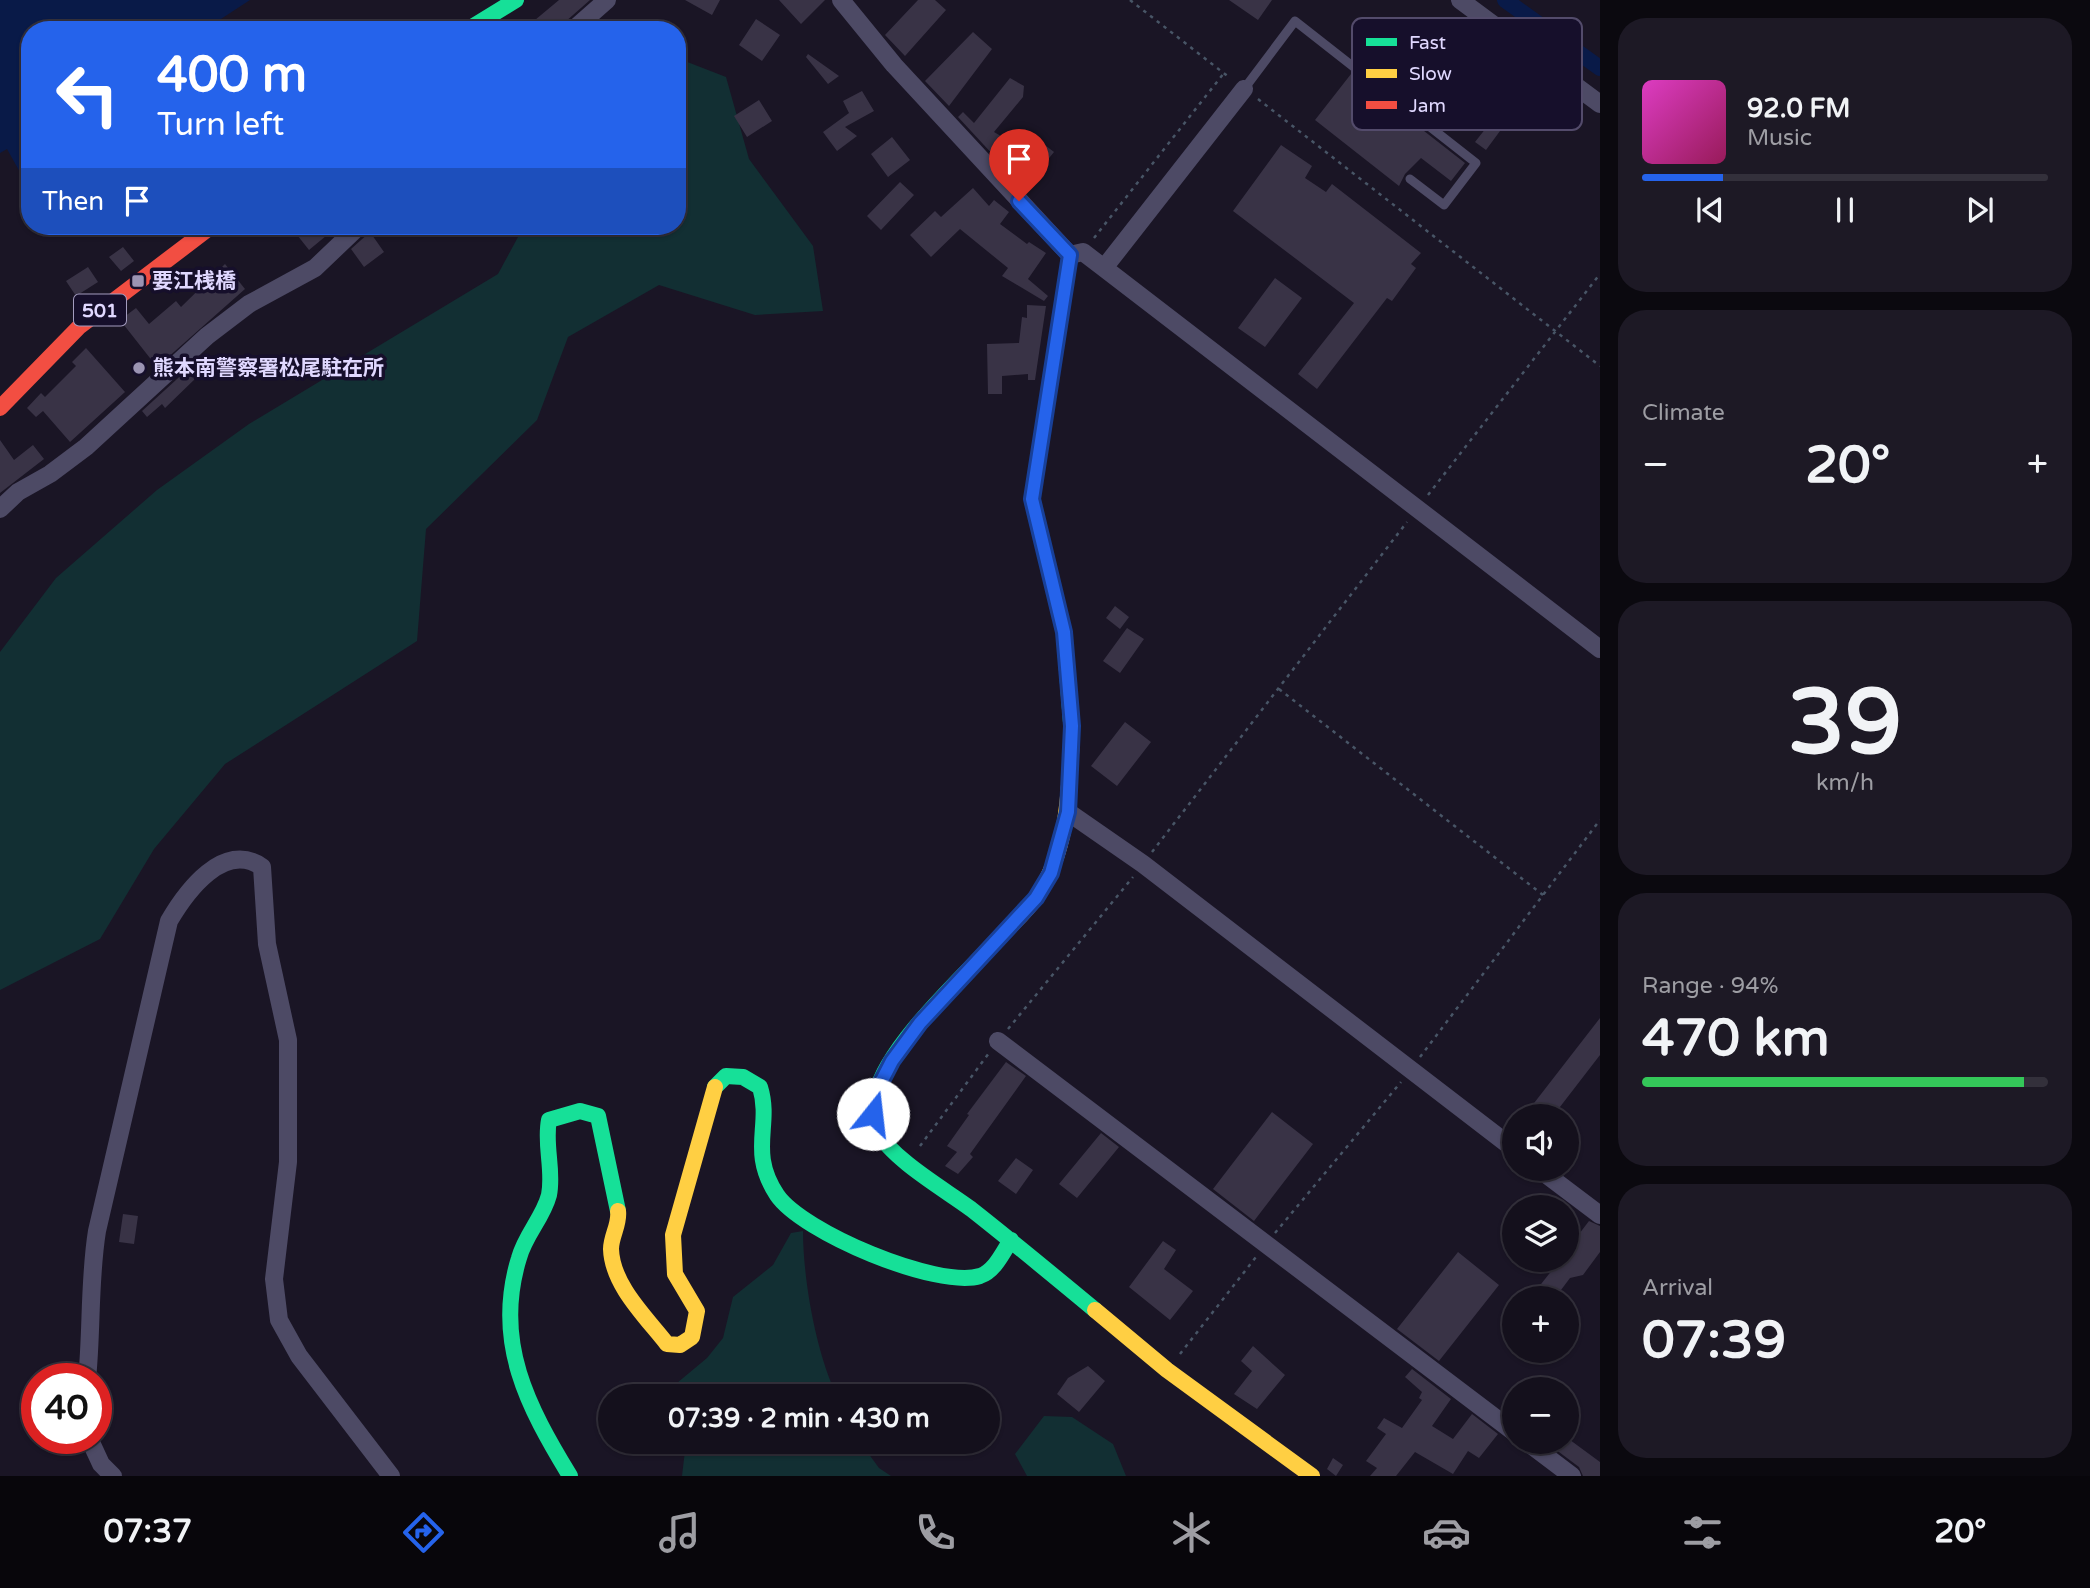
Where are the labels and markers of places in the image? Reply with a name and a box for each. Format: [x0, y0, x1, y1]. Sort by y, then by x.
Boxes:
pin [989, 129, 1049, 201]
place label: 要江桟橋 [152, 269, 236, 294]
marker: 要江桟橋 [130, 273, 146, 289]
place label: 熊本南警察署松尾駐在所 [153, 356, 384, 381]
marker: 熊本南警察署松尾駐在所 [131, 360, 147, 376]

